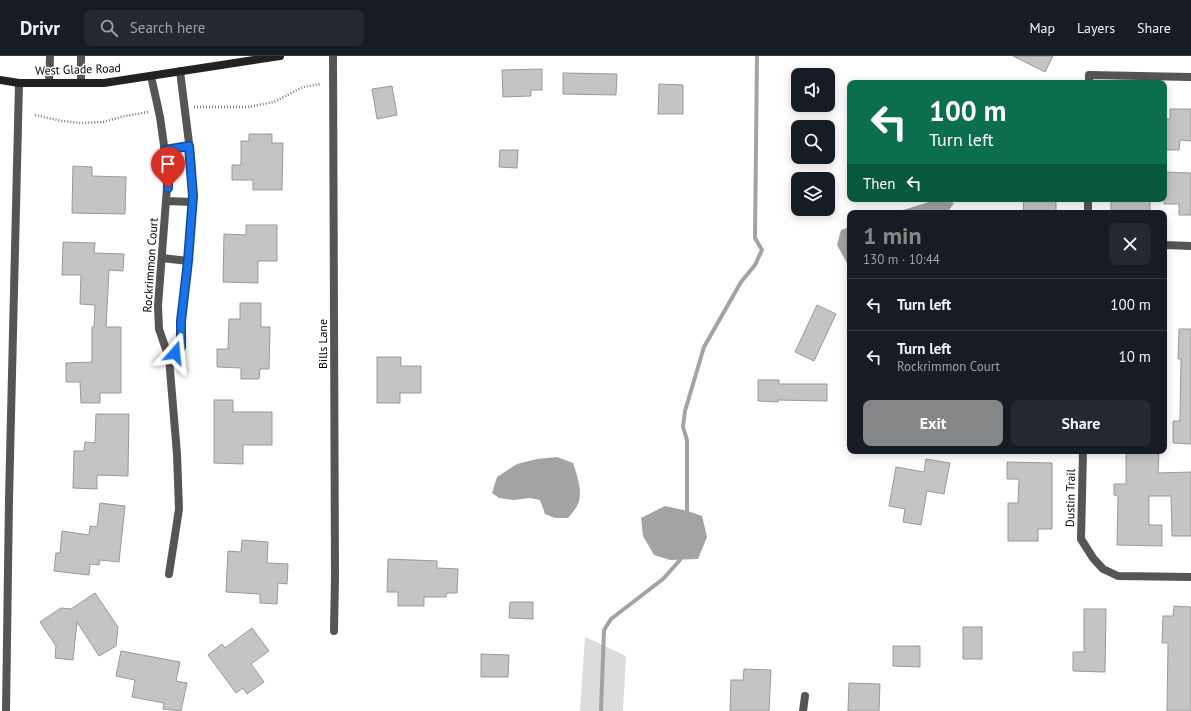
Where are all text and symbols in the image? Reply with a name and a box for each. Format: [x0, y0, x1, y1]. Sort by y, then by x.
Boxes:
search box [84, 10, 364, 46]
text: Drivr [20, 16, 60, 40]
icon: search [98, 17, 120, 39]
text: Search here [130, 18, 205, 37]
text: Map [1029, 19, 1055, 37]
text: Layers [1077, 19, 1115, 37]
text: Share [1137, 19, 1171, 37]
street label: West Glade Road [35, 60, 121, 78]
map controls [791, 68, 835, 216]
button: sound [791, 68, 835, 112]
text: 100 m [929, 92, 1006, 129]
icon: left [863, 96, 915, 148]
button: search [791, 120, 835, 164]
text: Turn left [929, 128, 994, 151]
pin [151, 147, 185, 188]
icon: arrive [157, 153, 179, 175]
button: layers [791, 172, 835, 216]
icon: left [903, 172, 925, 194]
text: Then [863, 174, 895, 193]
street label: Rockrimmon Court [139, 217, 161, 313]
text: 1 min [863, 220, 922, 251]
button: close [1109, 223, 1151, 265]
text: 130 m · 10:44 [863, 251, 940, 268]
icon: left [863, 294, 885, 316]
text: Turn left [897, 295, 951, 314]
text: 100 m [1110, 295, 1151, 314]
street label: Bills Lane [315, 319, 330, 369]
position arrow [154, 332, 196, 374]
text: Turn left [897, 339, 951, 358]
icon: left [863, 346, 885, 368]
text: 10 m [1118, 347, 1151, 366]
text: Rockrimmon Court [897, 358, 1000, 375]
button: Exit [863, 400, 1003, 446]
button: Share [1011, 400, 1151, 446]
street label: Dustin Trail [1062, 468, 1078, 527]

